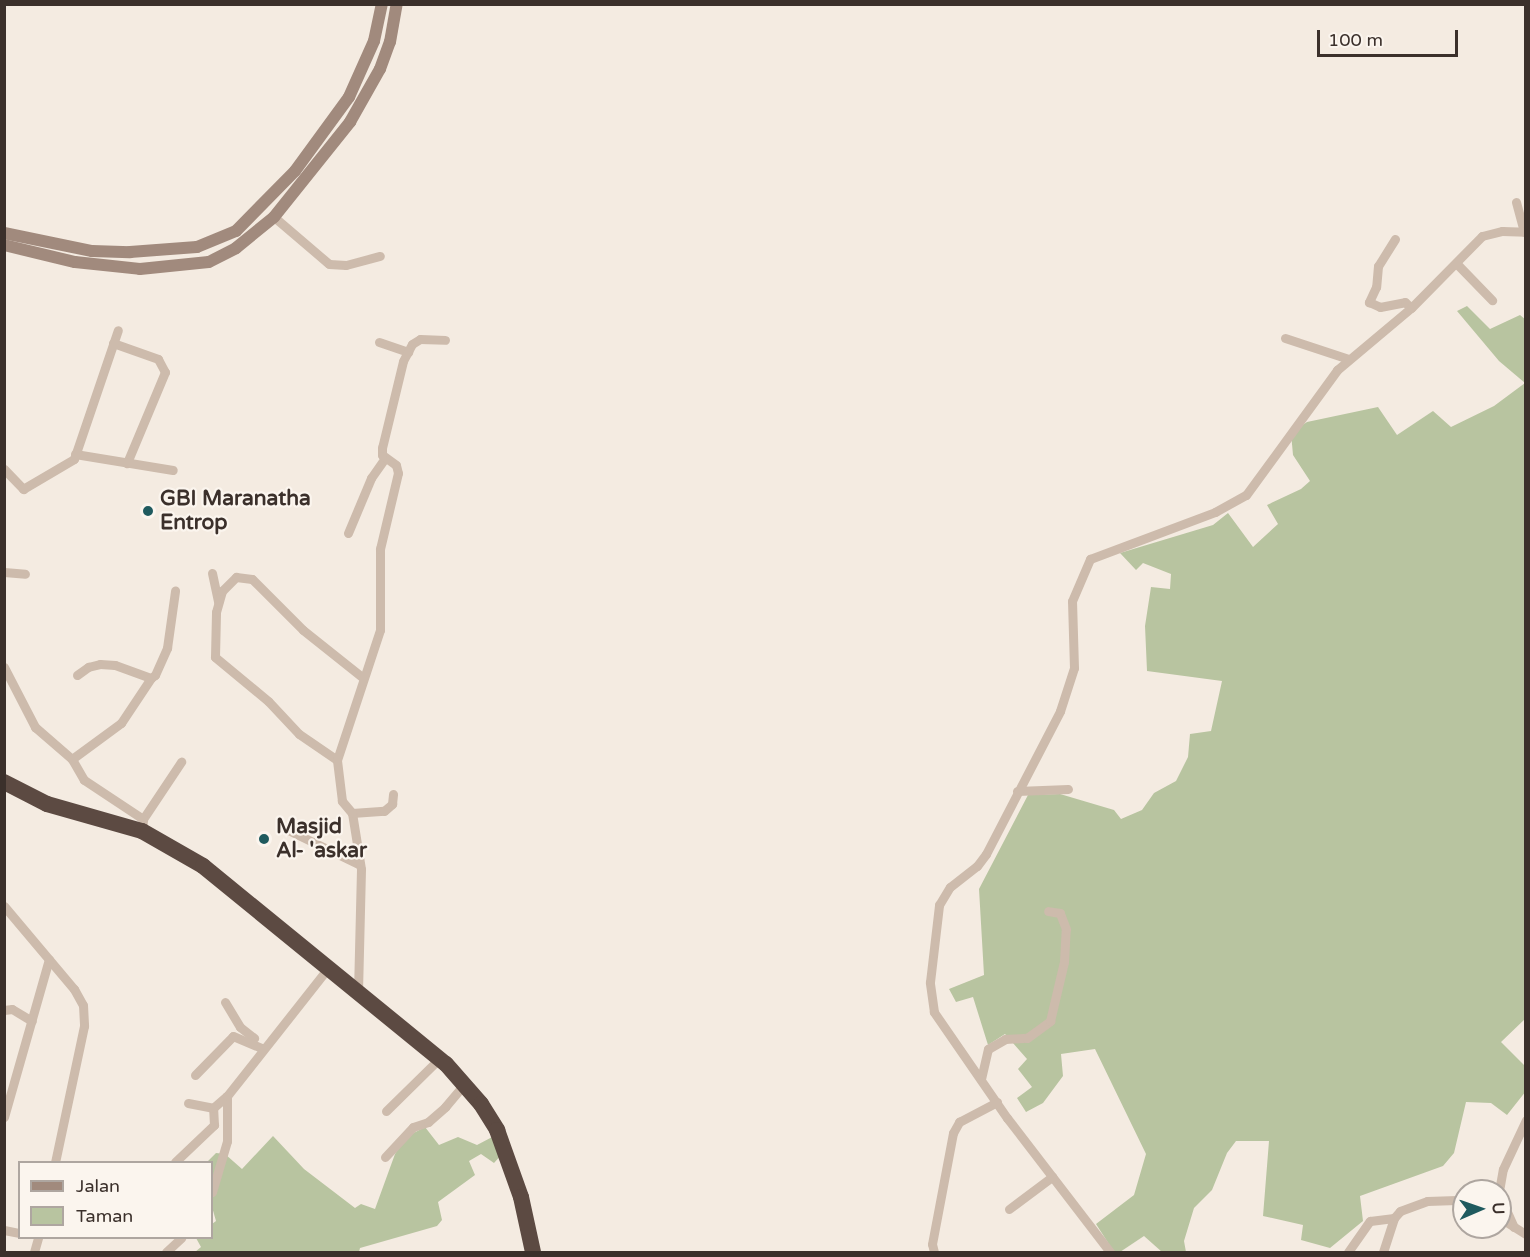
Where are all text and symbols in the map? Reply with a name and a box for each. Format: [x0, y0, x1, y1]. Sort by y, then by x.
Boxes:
scale bar [1320, 18, 1461, 56]
text: 100 m [1328, 29, 1383, 51]
place label: GBI Maranatha Entrop [160, 486, 311, 536]
marker: GBI Maranatha Entrop [141, 504, 155, 518]
place label: Masjid Al- 'askar [276, 814, 367, 864]
marker: Masjid Al- 'askar [257, 832, 271, 846]
legend [18, 1161, 213, 1239]
text: Jalan [76, 1175, 120, 1197]
north arrow [1452, 1179, 1512, 1239]
text: U [1488, 1202, 1508, 1215]
text: Taman [76, 1205, 133, 1227]

